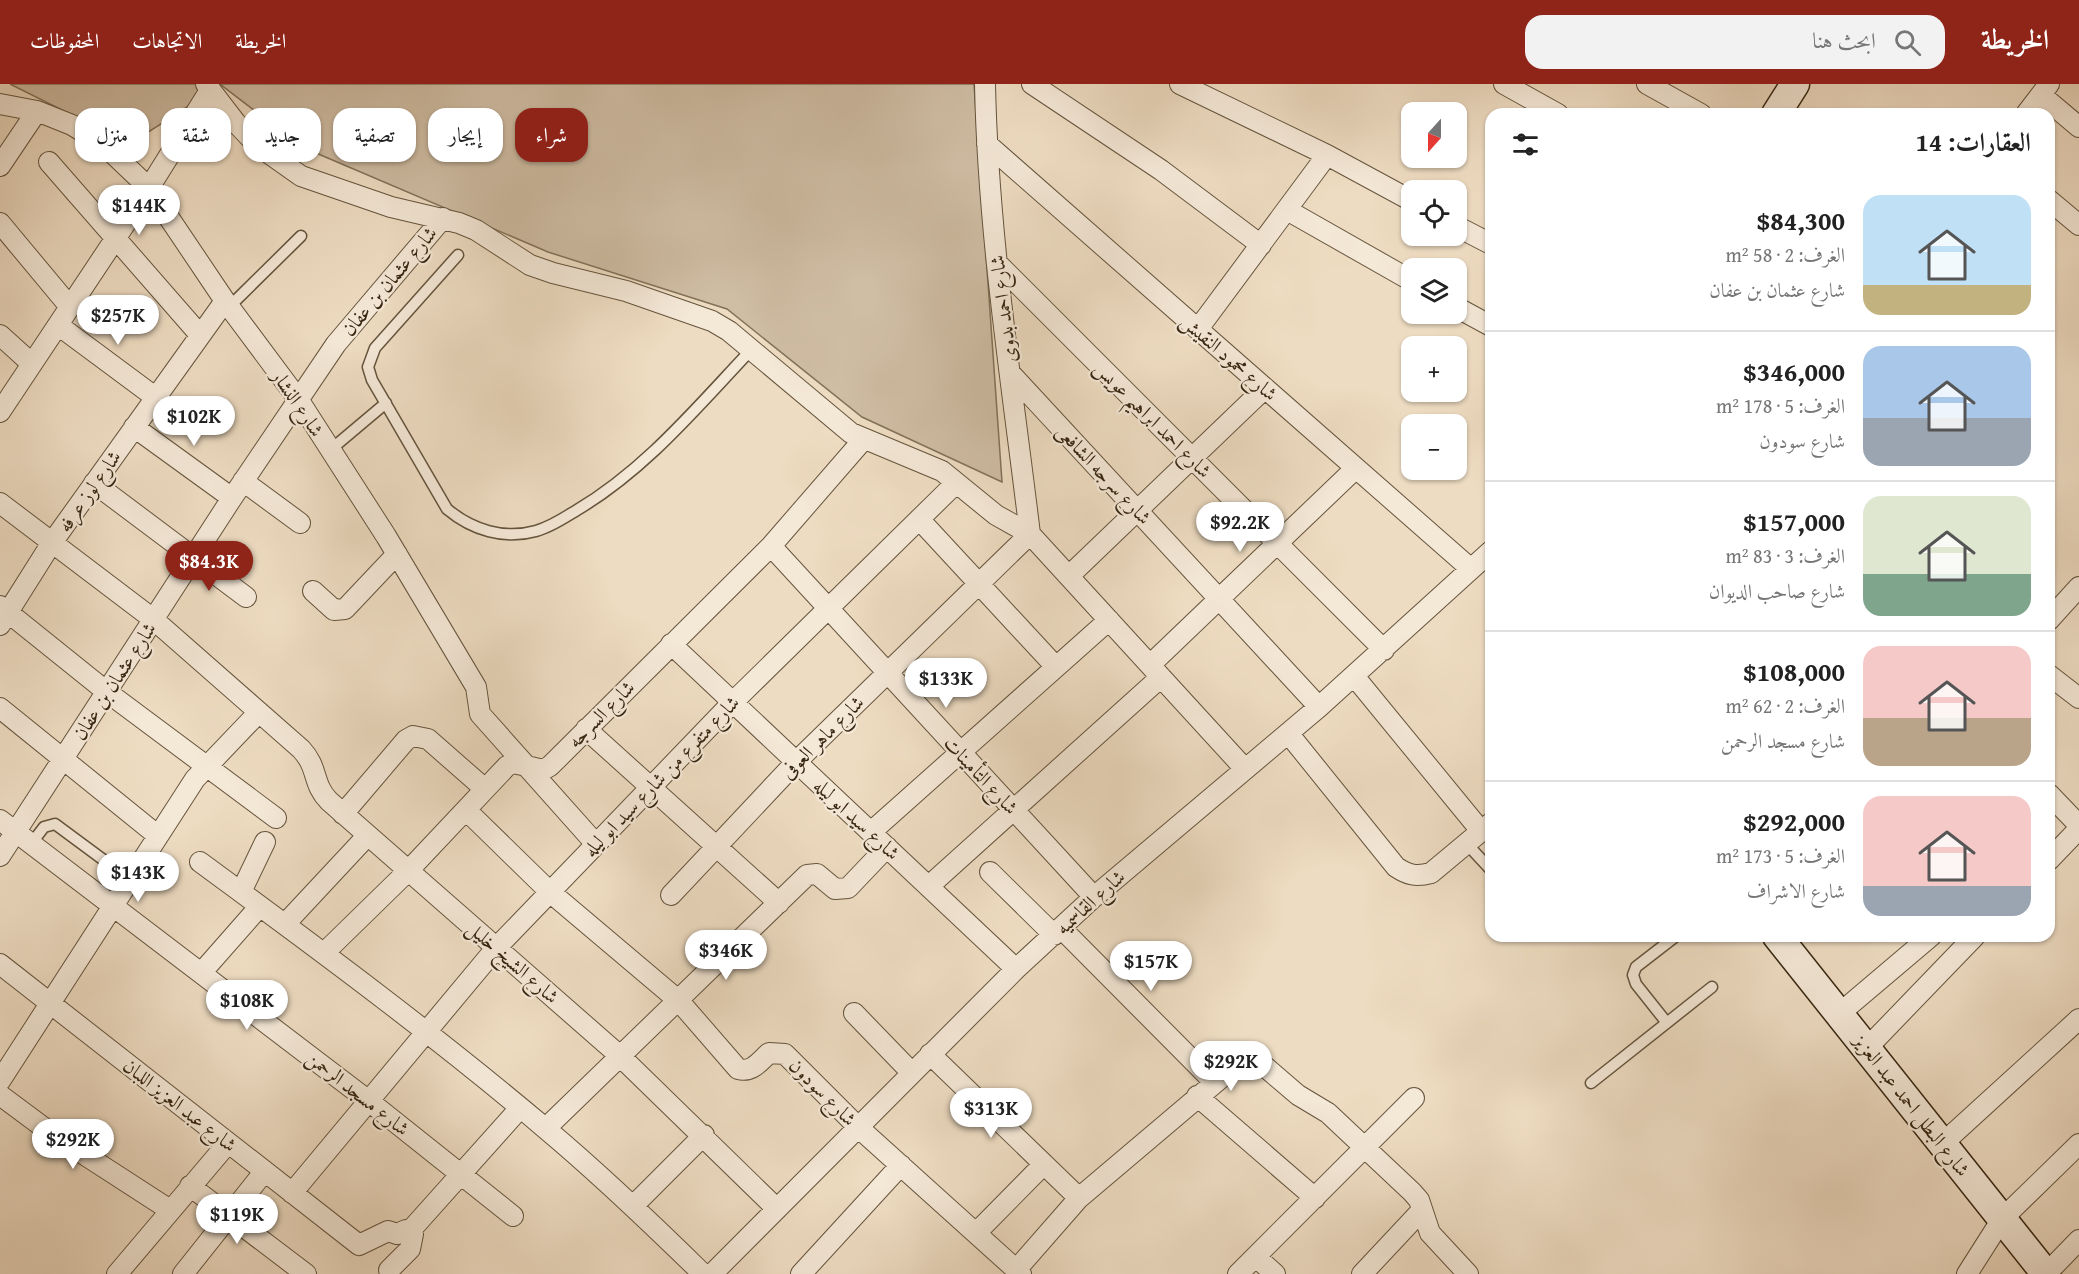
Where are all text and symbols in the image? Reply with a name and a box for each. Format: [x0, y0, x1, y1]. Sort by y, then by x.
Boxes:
search box [1525, 15, 1945, 69]
text: الخريطة [1981, 18, 2049, 59]
text: ابحث هنا [1812, 24, 1876, 56]
text: المحفوظات [30, 25, 99, 56]
text: الاتجاهات [132, 25, 202, 56]
text: الخريطة [235, 25, 286, 56]
icon: search [1891, 26, 1924, 59]
north arrow [1401, 102, 1467, 168]
map controls [1401, 102, 1467, 480]
chip: منزل [75, 108, 149, 162]
chip: شقة [161, 108, 231, 162]
chip: جديد [243, 108, 321, 162]
chip: تصفية [333, 108, 416, 162]
chip: إيجار [428, 108, 503, 162]
chip: شراء [515, 108, 588, 162]
text: العقارات: 14 [1915, 122, 2031, 161]
icon: filters [1509, 128, 1542, 161]
button: locate [1401, 180, 1467, 246]
pin: $144K [97, 185, 181, 236]
text: $144K [112, 190, 166, 219]
text: $84,300 [1757, 201, 1845, 240]
street label: شارع عثمان بن عفان [334, 219, 446, 345]
icon: home [1911, 219, 1983, 291]
text: الغرف: 2 · 58 m² [1726, 240, 1845, 269]
street label: شارع احمد بدوى [982, 253, 1027, 365]
button: layers [1401, 258, 1467, 324]
text: شارع عثمان بن عفان [1709, 275, 1845, 304]
pin: $257K [76, 295, 160, 346]
text: $257K [91, 300, 145, 329]
street label: شارع محمود النقيش [1172, 306, 1284, 410]
button: + [1401, 336, 1467, 402]
text: $346,000 [1743, 352, 1845, 391]
street label: شارع احمد ابراهيم عويس [1084, 353, 1219, 488]
street label: شارع النشار [261, 362, 332, 444]
icon: home [1911, 370, 1983, 442]
text: الغرف: 5 · 178 m² [1716, 391, 1845, 420]
pin: $102K [152, 396, 236, 447]
text: $102K [167, 401, 221, 430]
button: − [1401, 414, 1467, 480]
street label: شارع سرجه الشافعى [1047, 417, 1159, 533]
text: شارع سودون [1759, 426, 1845, 455]
street label: شارع لوز عرفه [50, 444, 131, 540]
pin: $92.2K [1191, 502, 1289, 553]
text: $157,000 [1743, 502, 1845, 541]
text: $92.2K [1210, 507, 1270, 536]
icon: home [1911, 520, 1983, 592]
pin: $84.3K [160, 541, 258, 592]
text: الغرف: 3 · 83 m² [1726, 541, 1845, 570]
text: $84.3K [179, 546, 239, 575]
text: شارع صاحب الديوان [1709, 576, 1845, 605]
street label: شارع عثمان بن عفان [64, 616, 166, 748]
text: $108,000 [1743, 652, 1845, 691]
pin: $133K [904, 658, 988, 709]
text: $133K [919, 663, 973, 692]
icon: home [1911, 670, 1983, 742]
street label: شارع السرجه [560, 673, 644, 757]
street label: شارع متفرع من شارع سيد ابو ليله [576, 688, 749, 866]
street label: شارع ماهر العوفى [773, 688, 873, 788]
text: الغرف: 2 · 62 m² [1726, 691, 1845, 720]
text: شارع مسجد الرحمن [1721, 726, 1845, 755]
street label: شارع التأمينات [934, 729, 1025, 823]
street label: شارع سيد ابو ليله [805, 771, 907, 869]
text: $292,000 [1743, 802, 1845, 841]
icon: home [1911, 820, 1983, 892]
text: الغرف: 5 · 173 m² [1716, 841, 1845, 870]
pin: $143K [96, 852, 180, 903]
text: $143K [111, 857, 165, 886]
street label: شارع القاسميه [1048, 862, 1134, 944]
text: شارع الاشراف [1747, 876, 1845, 905]
street label: شارع الشيخ خليل [458, 913, 566, 1013]
pin: $346K [684, 930, 768, 981]
text: $346K [699, 935, 753, 964]
pin: $157K [1109, 941, 1193, 992]
text: $157K [1124, 946, 1178, 975]
pin: $108K [205, 980, 289, 1031]
text: $108K [220, 985, 274, 1014]
street label: شارع البطل احمد عبد العزيز [1843, 1025, 1977, 1185]
pin: $292K [1189, 1041, 1273, 1092]
street label: شارع مسجد الرحمن [298, 1043, 416, 1145]
text: $292K [1204, 1046, 1258, 1075]
street label: شارع عبد العزيز اللبان [115, 1051, 244, 1162]
street label: شارع سودون [780, 1051, 864, 1135]
pin: $313K [949, 1088, 1033, 1139]
text: $313K [964, 1093, 1018, 1122]
pin: $292K [31, 1119, 115, 1170]
text: $292K [46, 1124, 100, 1153]
pin: $119K [195, 1194, 279, 1245]
text: $119K [210, 1199, 264, 1228]

